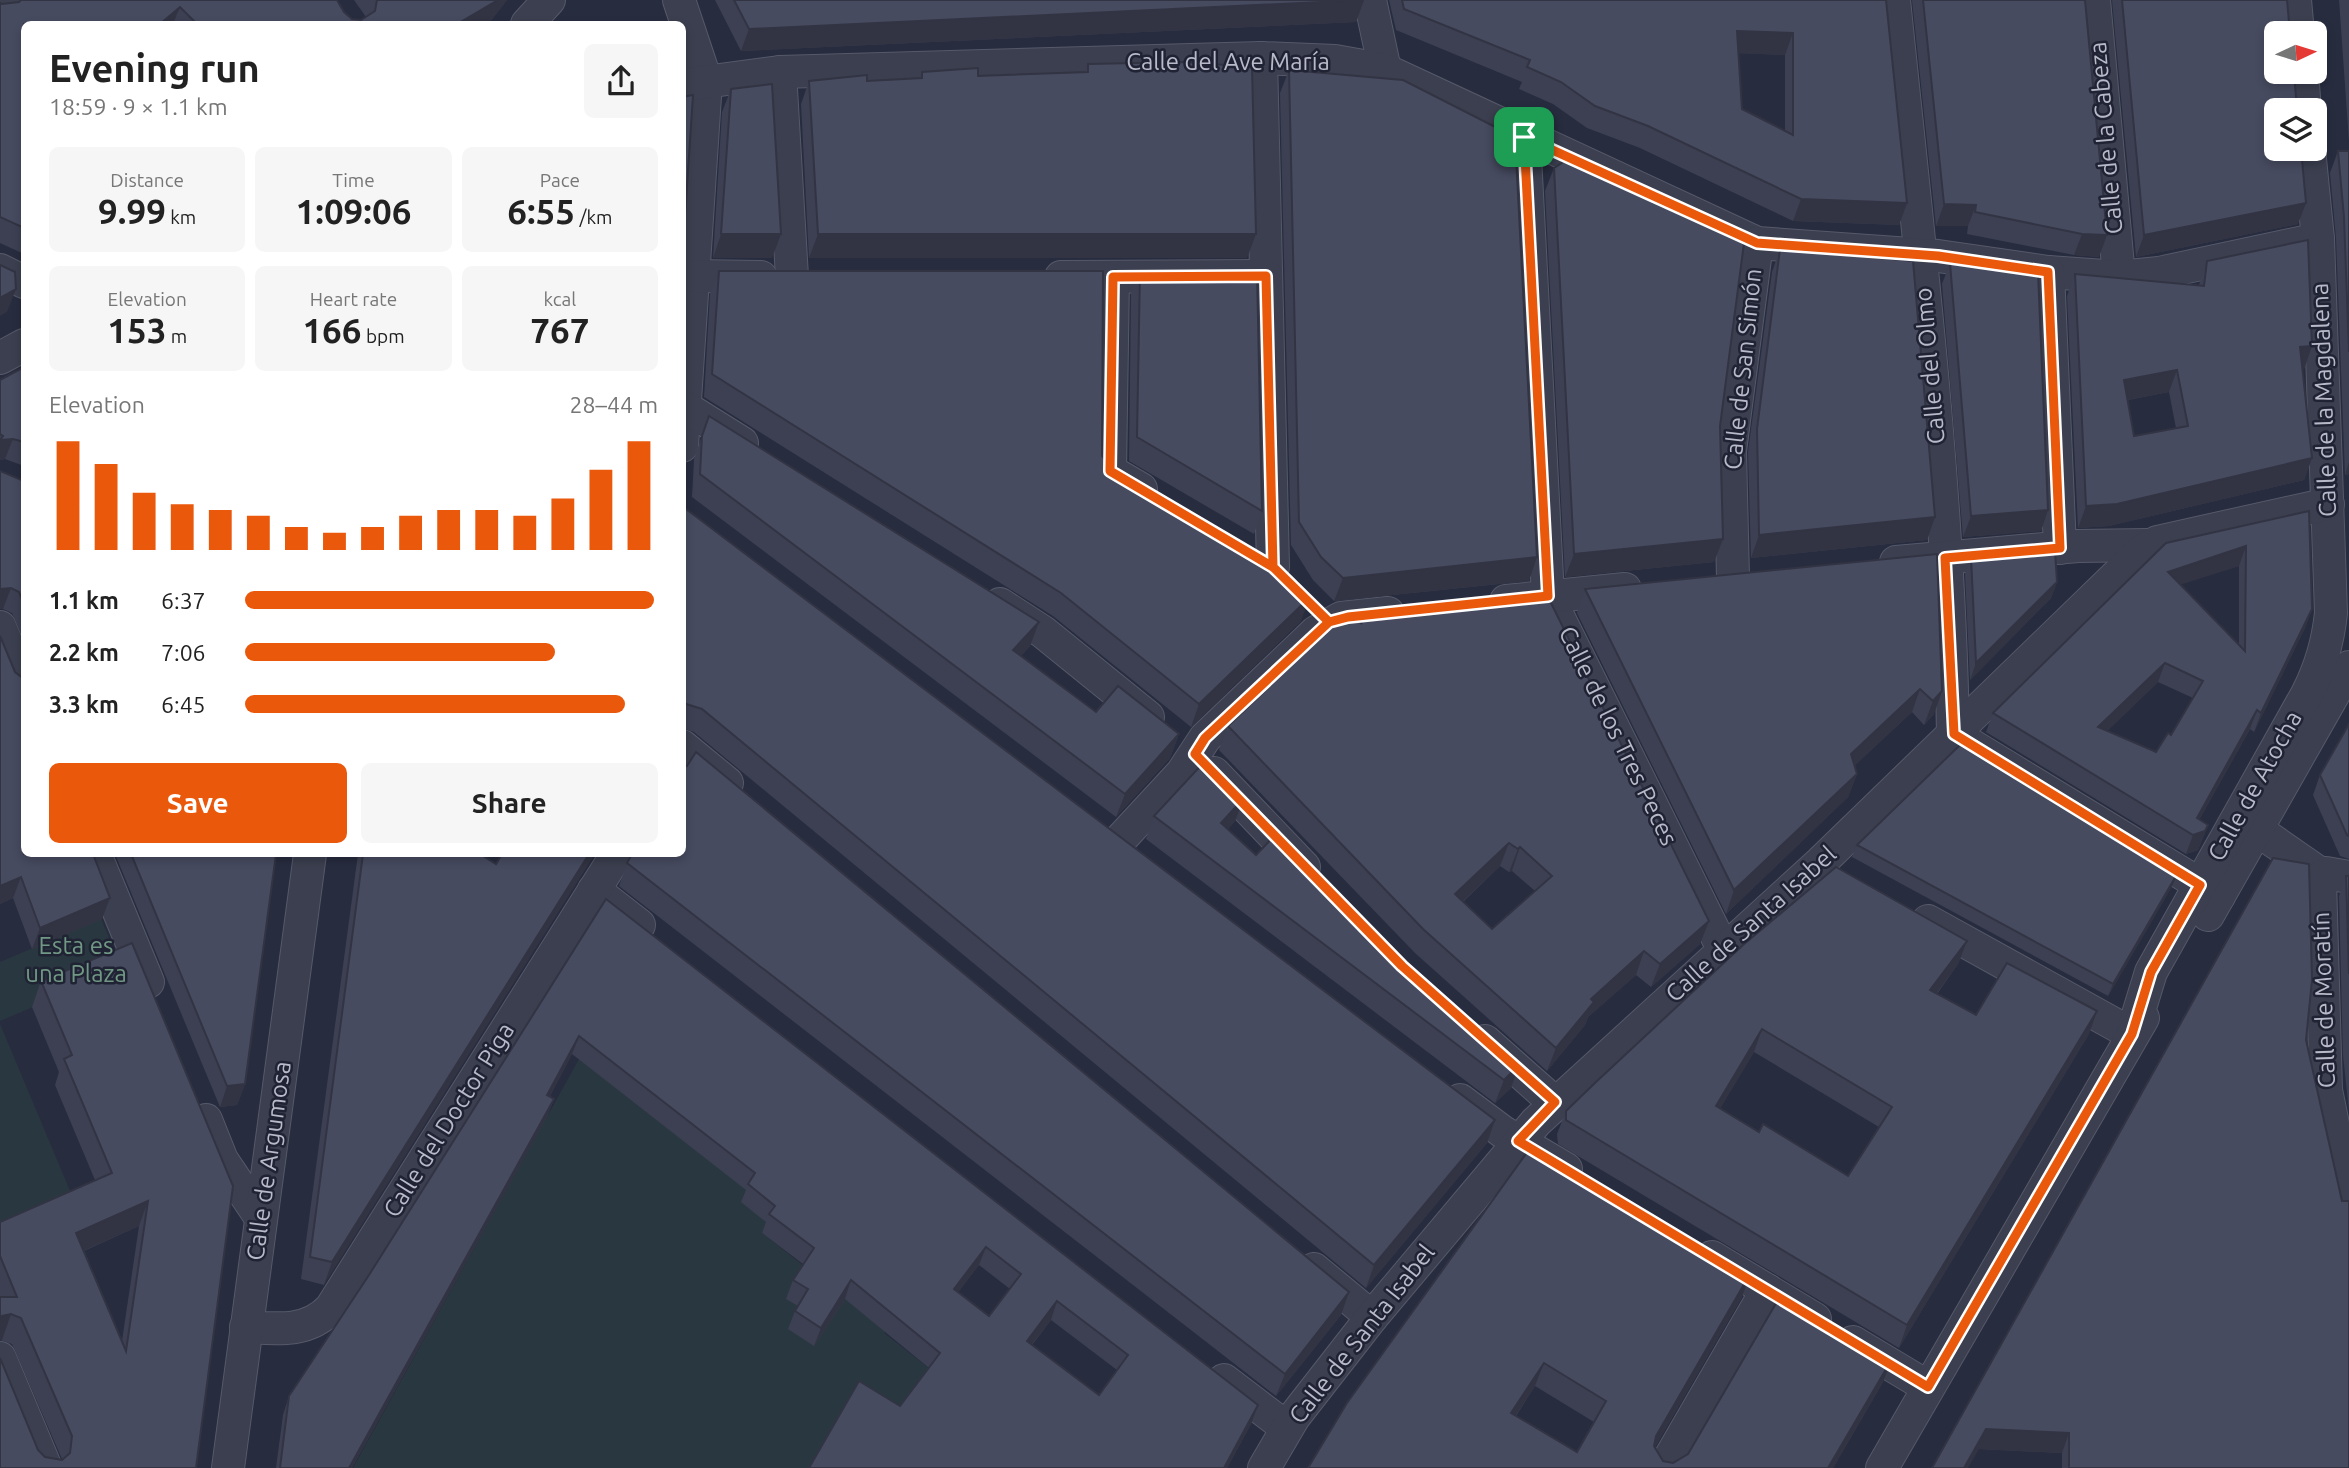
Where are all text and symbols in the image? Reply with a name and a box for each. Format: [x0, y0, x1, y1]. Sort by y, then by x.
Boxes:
north arrow [2264, 21, 2328, 84]
map controls [2264, 21, 2327, 161]
street label: Calle de la Cabeza [2084, 41, 2127, 235]
button: share [584, 44, 658, 118]
text: Evening run [49, 47, 260, 89]
street label: Calle del Ave María [1126, 48, 1330, 75]
text: 18:59 · 9 × 1.1 km [49, 94, 228, 119]
button: layers [2264, 98, 2327, 161]
pin [1494, 107, 1554, 167]
icon: arrive [1505, 118, 1543, 156]
text: Distance [110, 169, 184, 191]
text: Time [332, 169, 375, 191]
text: Pace [540, 169, 580, 191]
text: 9.99 [98, 191, 166, 231]
text: 1:09:06 [296, 191, 411, 231]
text: 6:55 [507, 191, 575, 231]
text: km [166, 206, 196, 228]
text: /km [575, 206, 612, 228]
street label: Calle de San Simón [1719, 267, 1766, 471]
street label: Calle de la Magdalena [2306, 282, 2341, 518]
street label: Calle del Olmo [1909, 287, 1950, 445]
text: Elevation [108, 288, 187, 310]
text: Heart rate [310, 288, 397, 310]
text: kcal [543, 288, 576, 310]
text: 153 [107, 310, 166, 350]
text: 166 [302, 310, 362, 350]
text: 767 [530, 310, 589, 350]
text: m [166, 325, 187, 347]
text: bpm [362, 325, 405, 347]
text: Elevation [49, 392, 145, 417]
text: 28–44 m [570, 392, 658, 417]
text: 1.1 km [49, 588, 119, 613]
text: 6:37 [161, 588, 206, 613]
street label: Calle de los Tres Peces [1554, 622, 1683, 850]
text: 2.2 km [49, 640, 119, 665]
text: 7:06 [161, 640, 206, 665]
text: 3.3 km [49, 692, 119, 717]
text: 6:45 [161, 692, 206, 717]
street label: Calle de Atocha [2202, 706, 2307, 866]
button: Save [49, 763, 347, 843]
button: Share [361, 763, 658, 843]
street label: Calle de Santa Isabel [1660, 840, 1841, 1007]
street label: Calle de Moratín [2307, 911, 2340, 1089]
park label: Esta es una Plaza [25, 932, 127, 987]
street label: Calle del Doctor Piga [378, 1018, 519, 1222]
street label: Calle de Argumosa [241, 1060, 296, 1262]
street label: Calle de Santa Isabel [1283, 1239, 1440, 1428]

